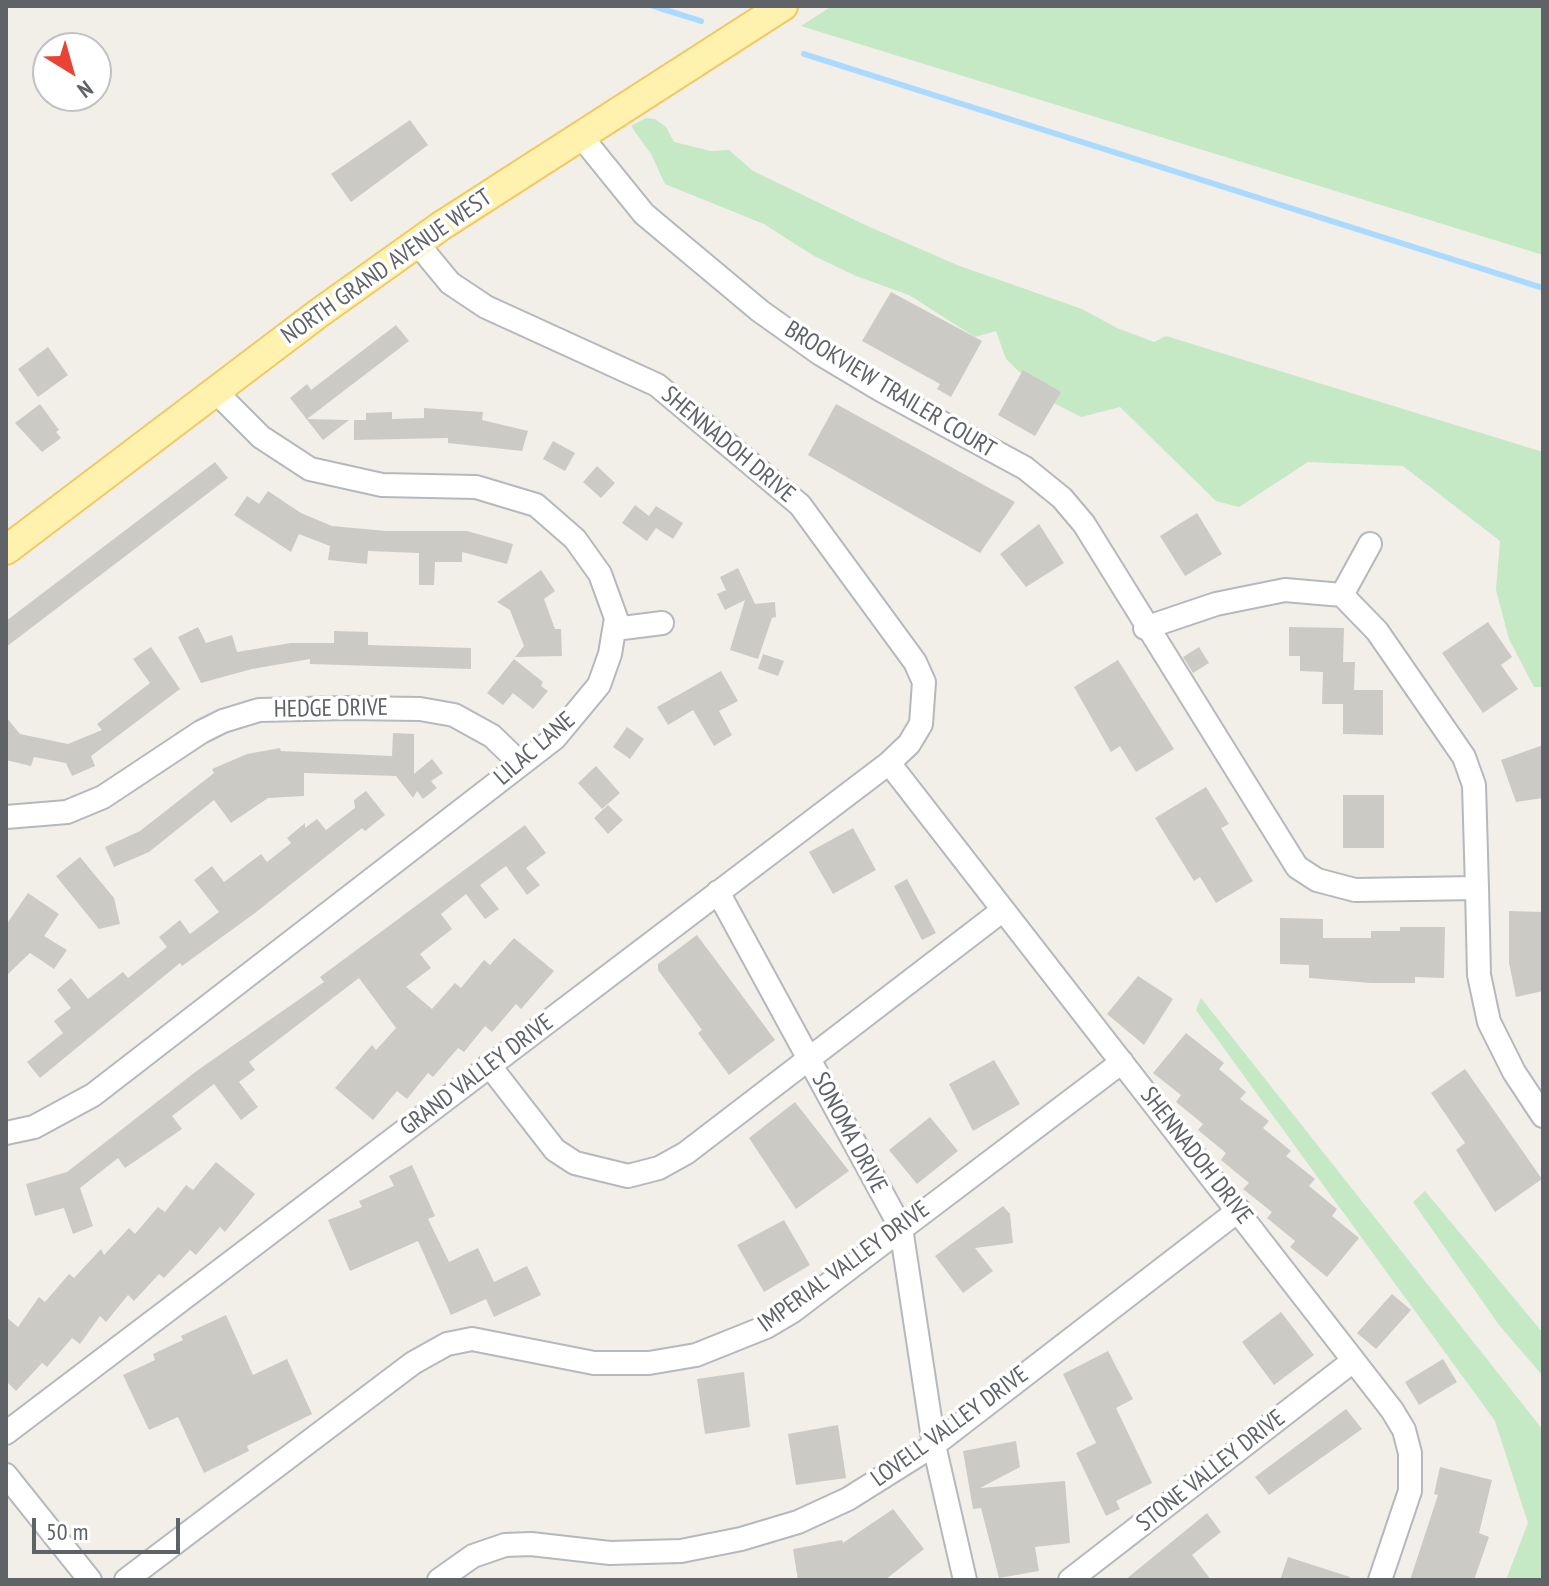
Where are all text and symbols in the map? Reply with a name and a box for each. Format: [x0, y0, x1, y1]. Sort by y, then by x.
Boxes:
north arrow [32, 32, 112, 112]
text: N [72, 75, 98, 104]
street label: NORTH GRAND AVENUE WEST [276, 184, 498, 350]
street label: BROOKVIEW TRAILER COURT [779, 316, 1001, 464]
street label: SHENNADOH DRIVE [655, 381, 801, 509]
street label: HEDGE DRIVE [274, 694, 388, 724]
street label: LILAC LANE [489, 706, 581, 792]
street label: GRAND VALLEY DRIVE [395, 1008, 559, 1142]
street label: SONOMA DRIVE [805, 1068, 893, 1198]
street label: SHENNADOH DRIVE [1134, 1082, 1258, 1230]
street label: IMPERIAL VALLEY DRIVE [753, 1195, 935, 1339]
street label: LOVELL VALLEY DRIVE [866, 1361, 1034, 1493]
street label: STONE VALLEY DRIVE [1131, 1404, 1291, 1538]
scale bar [36, 1502, 184, 1552]
text: 50 m [46, 1516, 88, 1547]

